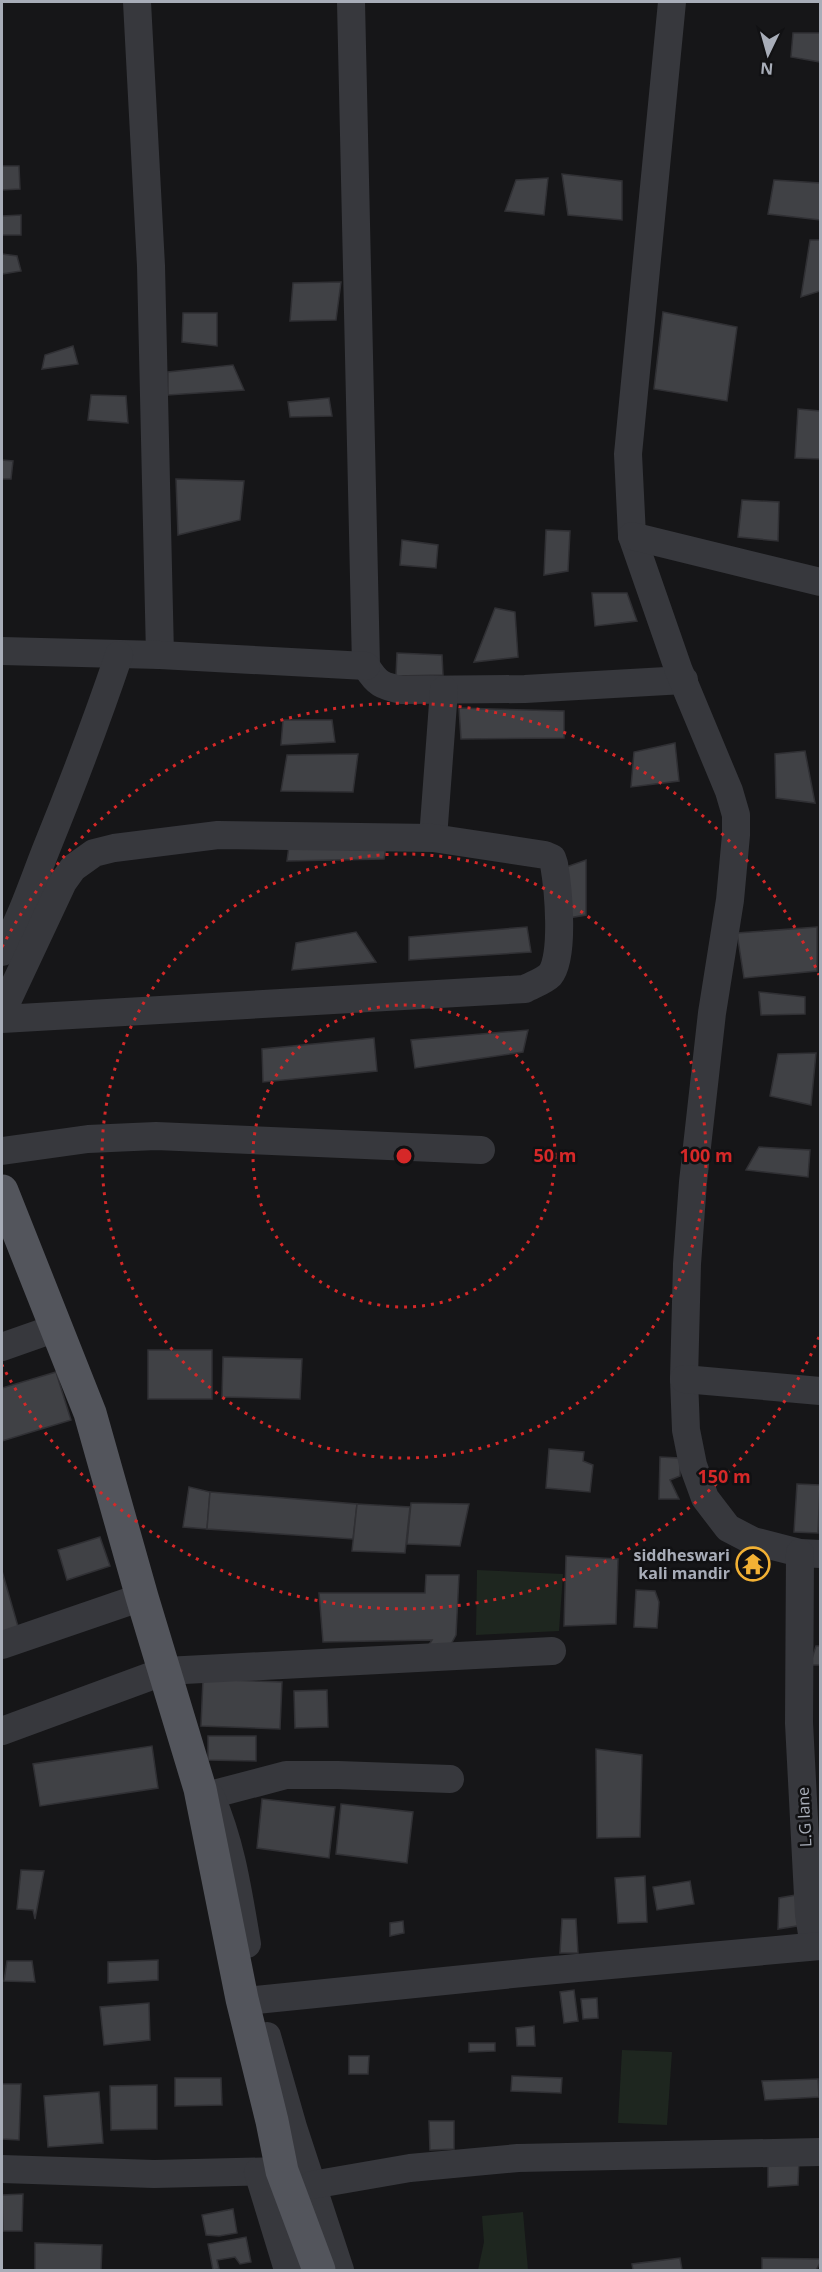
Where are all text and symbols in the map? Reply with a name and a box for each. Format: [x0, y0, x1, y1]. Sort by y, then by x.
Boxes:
north arrow [738, 24, 798, 84]
text: N [759, 57, 774, 80]
text: 50 m [534, 1143, 576, 1167]
text: 100 m [679, 1143, 733, 1167]
centre of rings [394, 1146, 414, 1166]
text: 150 m [697, 1464, 751, 1488]
place label: siddheswari kali mandir [633, 1544, 730, 1584]
temple icon: siddheswari kali mandir [735, 1546, 771, 1582]
street label: L.G lane [791, 1786, 817, 1848]

